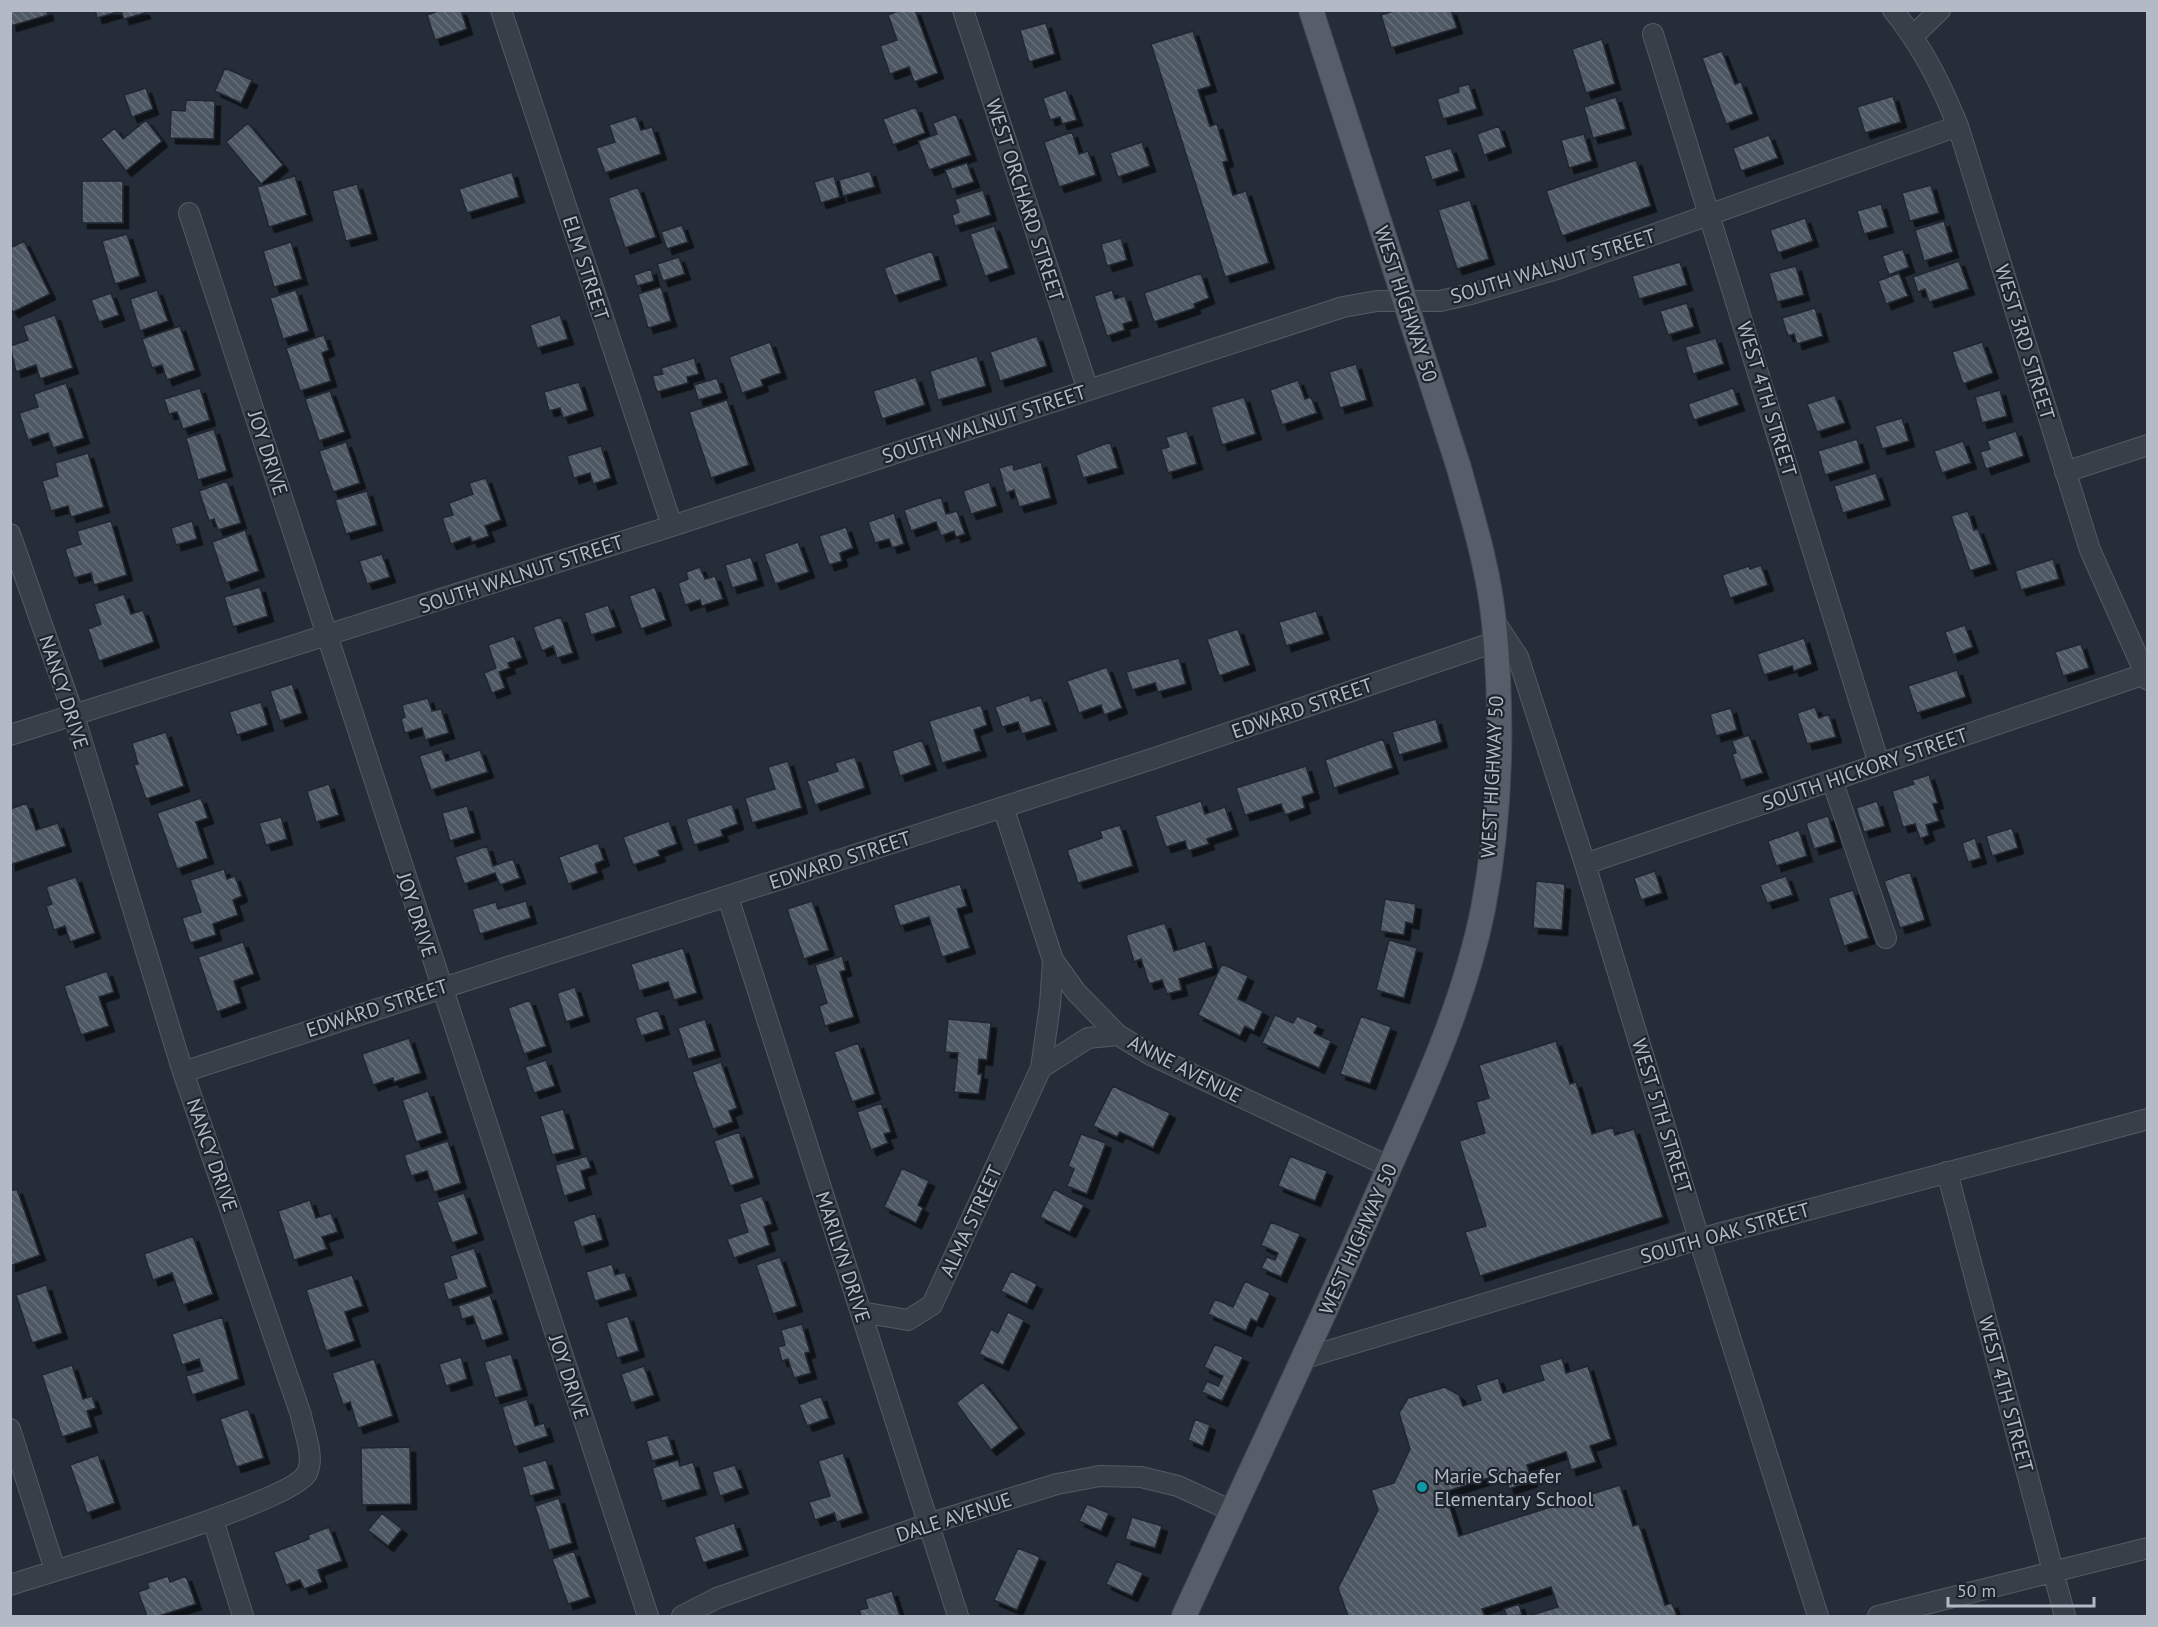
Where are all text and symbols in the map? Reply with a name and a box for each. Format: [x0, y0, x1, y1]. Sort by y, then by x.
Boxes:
street label: WEST ORCHARD STREET [980, 96, 1070, 304]
street label: ELM STREET [557, 212, 615, 324]
street label: SOUTH WALNUT STREET [1447, 222, 1659, 310]
street label: WEST HIGHWAY 50 [1369, 223, 1444, 385]
street label: WEST 3RD STREET [1989, 261, 2061, 423]
street label: WEST 4TH STREET [1731, 318, 1803, 480]
street label: SOUTH WALNUT STREET [879, 379, 1089, 469]
street label: JOY DRIVE [242, 406, 294, 499]
street label: SOUTH WALNUT STREET [416, 529, 626, 619]
street label: NANCY DRIVE [33, 632, 95, 752]
street label: EDWARD STREET [1228, 672, 1376, 744]
street label: WEST HIGHWAY 50 [1475, 695, 1509, 859]
street label: SOUTH HICKORY STREET [1759, 722, 1971, 816]
street label: EDWARD STREET [766, 825, 914, 895]
street label: JOY DRIVE [391, 868, 443, 961]
street label: EDWARD STREET [303, 973, 451, 1043]
street label: ANNE AVENUE [1124, 1029, 1246, 1109]
street label: WEST 5TH STREET [1626, 1035, 1698, 1197]
street label: NANCY DRIVE [180, 1095, 244, 1215]
street label: WEST HIGHWAY 50 [1313, 1159, 1403, 1319]
street label: ALMA STREET [934, 1161, 1008, 1281]
street label: MARILYN DRIVE [810, 1188, 876, 1326]
street label: SOUTH OAK STREET [1637, 1196, 1813, 1270]
street label: WEST 4TH STREET [1973, 1313, 2039, 1475]
street label: JOY DRIVE [543, 1330, 595, 1423]
place label: Marie Schaefer Elementary School [1434, 1463, 1594, 1512]
marker: Marie Schaefer Elementary School [1415, 1480, 1429, 1494]
street label: DALE AVENUE [893, 1486, 1015, 1548]
scale bar [1948, 1570, 2094, 1608]
text: 50 m [1957, 1579, 1996, 1602]

